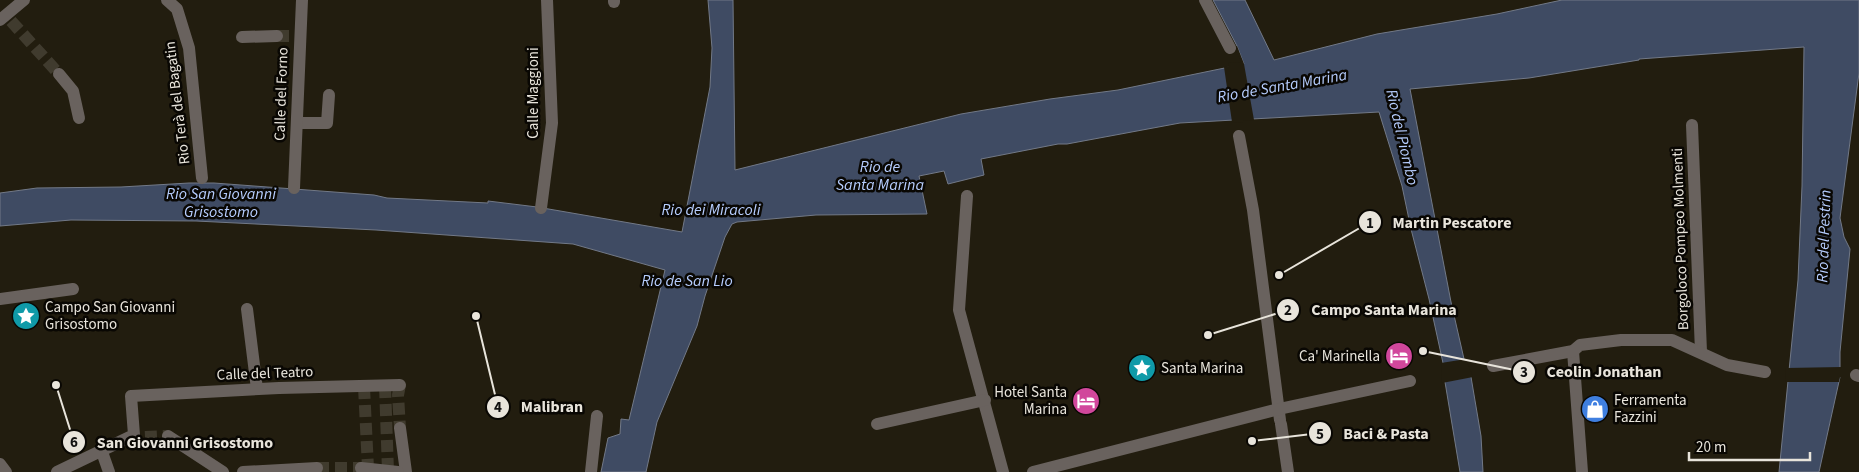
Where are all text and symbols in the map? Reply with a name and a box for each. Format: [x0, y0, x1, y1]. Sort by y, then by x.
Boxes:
street label: Rio Terà del Bagatin [160, 40, 195, 166]
street label: Calle del Forno [269, 47, 294, 141]
street label: Calle Maggioni [523, 47, 544, 139]
water label: Rio de Santa Marina [1216, 64, 1349, 108]
water label: Rio del Piombo [1380, 87, 1424, 187]
street label: Borgoloco Pompeo Molmenti [1667, 147, 1694, 330]
water label: Rio de Santa Marina [836, 156, 924, 196]
water label: Rio San Giovanni Grisostomo [166, 183, 276, 223]
water label: Rio del Pestrin [1811, 189, 1837, 283]
water label: Rio dei Miracoli [661, 199, 761, 221]
callout: Martin Pescatore [1358, 207, 1522, 238]
text: Martin Pescatore [1392, 212, 1512, 234]
text: 1 [1366, 213, 1374, 234]
water label: Rio de San Lio [641, 270, 733, 292]
callout: Campo Santa Marina [1276, 294, 1466, 325]
place label: Campo San Giovanni Grisostomo [45, 297, 175, 335]
text: Campo Santa Marina [1311, 299, 1457, 321]
text: 2 [1284, 300, 1292, 321]
place icon: Campo San Giovanni Grisostomo [11, 301, 41, 331]
hotel icon: Ca' Marinella [1384, 341, 1414, 371]
place label: Ca' Marinella [1299, 346, 1380, 367]
place icon: Santa Marina [1127, 353, 1157, 383]
callout: Ceolin Jonathan [1511, 356, 1671, 387]
place label: Santa Marina [1161, 358, 1243, 379]
street label: Calle del Teatro [216, 361, 314, 386]
text: Ceolin Jonathan [1547, 361, 1662, 383]
text: 3 [1520, 362, 1528, 383]
place label: Hotel Santa Marina [994, 382, 1067, 420]
hotel icon: Hotel Santa Marina [1071, 386, 1101, 416]
place label: Ferramenta Fazzini [1614, 390, 1687, 428]
callout: Malibran [485, 391, 593, 422]
shop icon: Ferramenta Fazzini [1580, 394, 1610, 424]
text: Malibran [521, 396, 583, 418]
text: 4 [494, 397, 502, 418]
callout: Baci & Pasta [1308, 418, 1438, 449]
text: Baci & Pasta [1343, 423, 1429, 445]
text: 5 [1316, 424, 1324, 445]
callout: San Giovanni Grisostomo [62, 426, 283, 457]
scale bar [1689, 430, 1810, 462]
text: 6 [70, 432, 78, 453]
text: San Giovanni Grisostomo [97, 432, 273, 454]
text: 20 m [1696, 437, 1726, 458]

